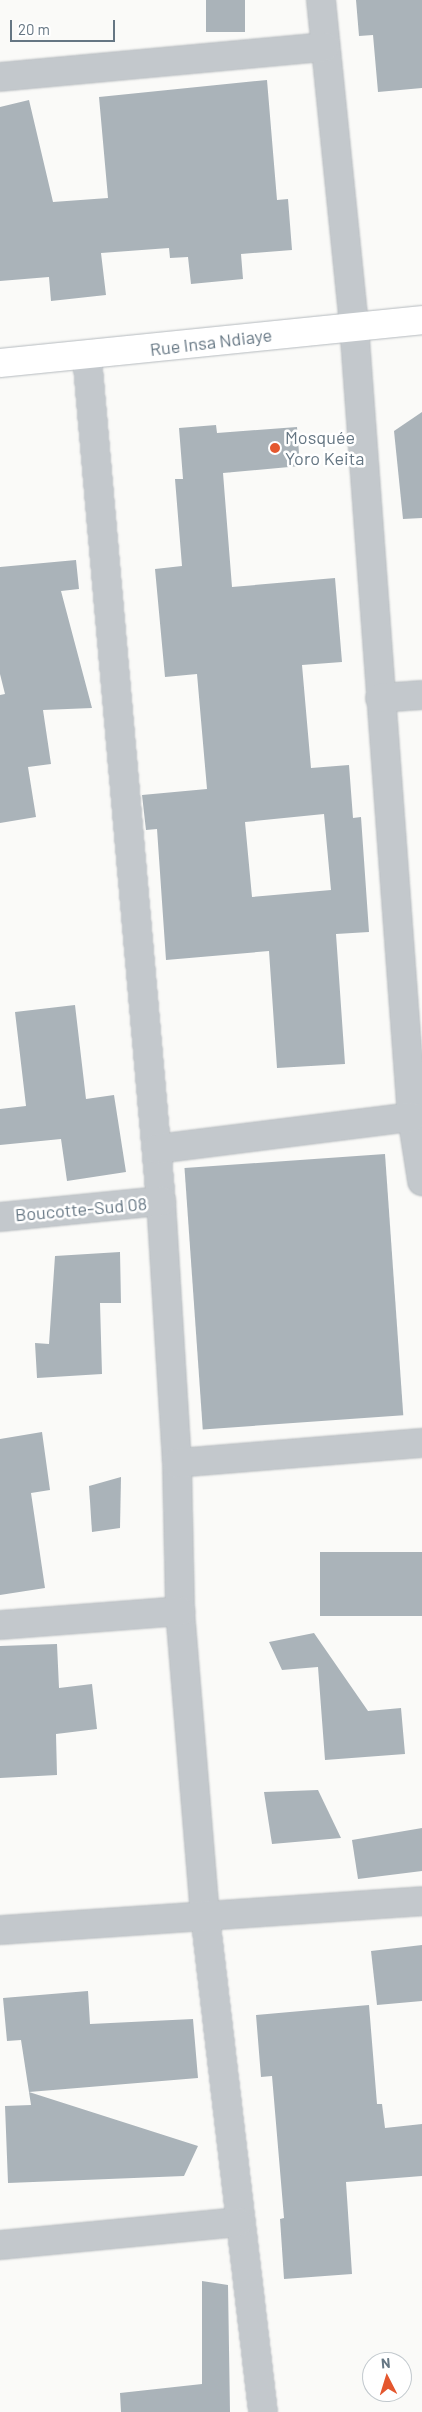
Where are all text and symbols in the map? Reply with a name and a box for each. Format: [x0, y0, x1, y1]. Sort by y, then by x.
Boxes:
scale bar [12, 10, 118, 42]
text: 20 m [18, 20, 50, 38]
street label: Rue Insa Ndiaye [149, 324, 273, 360]
place label: Mosquée Yoro Keita [285, 427, 364, 469]
marker: Mosquée Yoro Keita [269, 442, 281, 454]
street label: Boucotte-Sud 08 [14, 1192, 148, 1226]
north arrow [362, 2352, 412, 2402]
text: N [380, 2354, 391, 2371]

